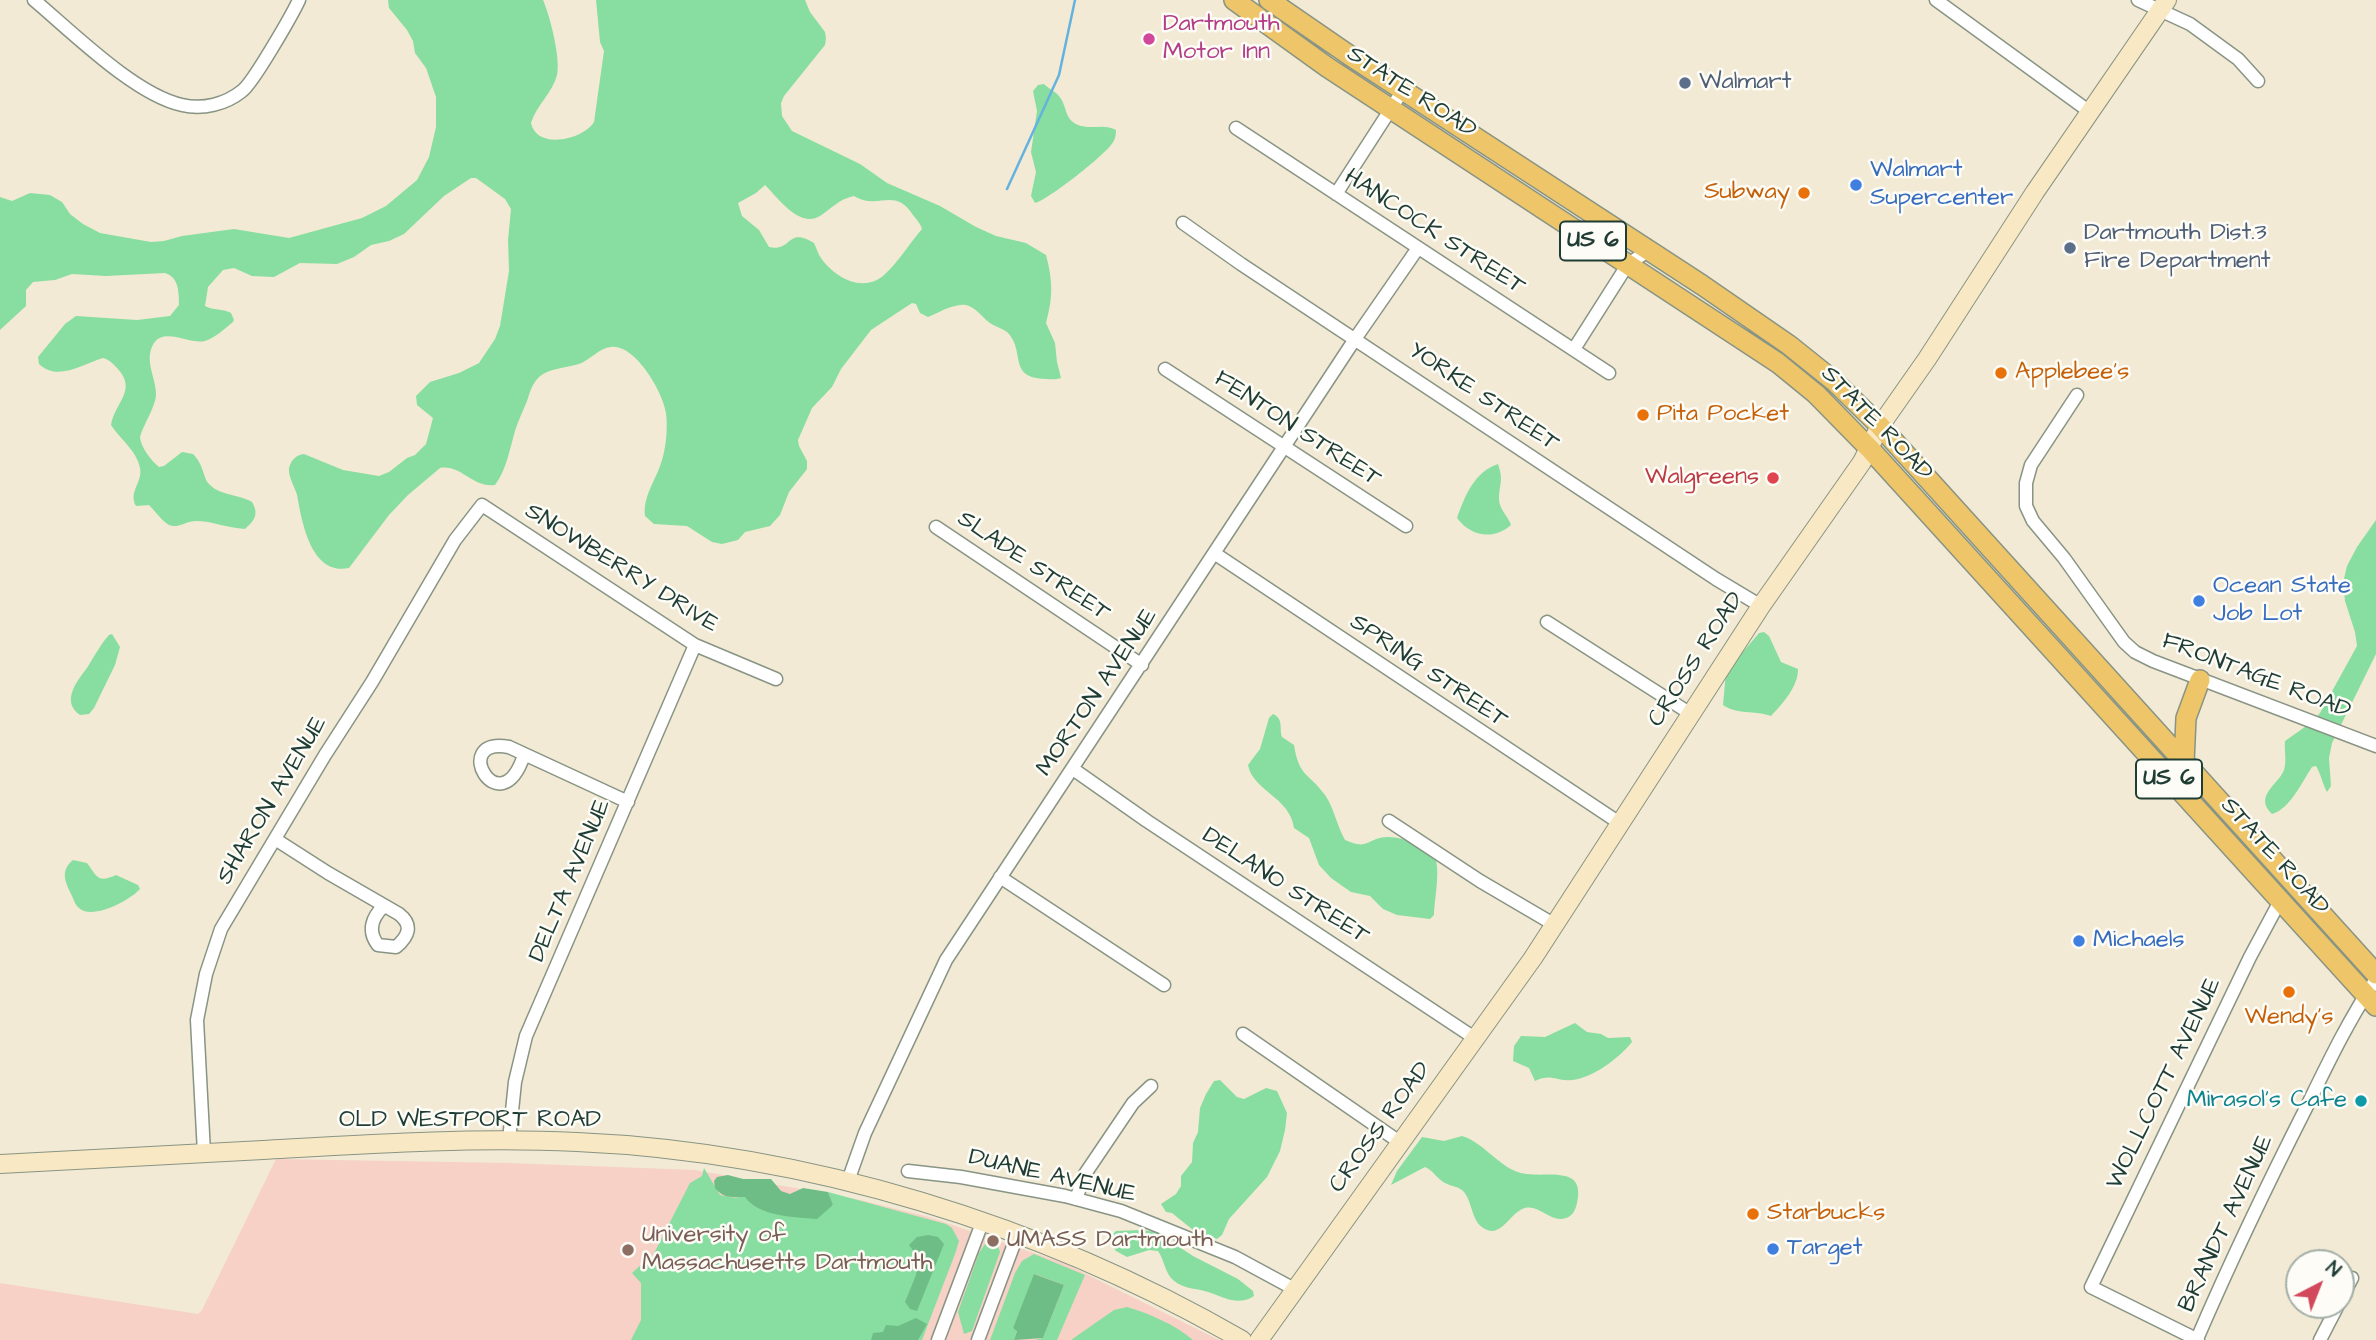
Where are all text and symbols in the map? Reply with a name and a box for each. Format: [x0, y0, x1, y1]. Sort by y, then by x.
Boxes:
place label: Dartmouth Motor Inn [1163, 11, 1280, 67]
marker: Dartmouth Motor Inn [1141, 31, 1157, 47]
street label: STATE ROAD [1341, 40, 1481, 146]
place label: Walmart [1699, 69, 1791, 97]
marker: Walmart [1677, 75, 1693, 91]
place label: Walmart Supercenter [1870, 157, 2013, 213]
street label: HANCOCK STREET [1338, 164, 1530, 302]
marker: Walmart Supercenter [1848, 177, 1864, 193]
place label: Subway [1704, 179, 1790, 207]
marker: Subway [1796, 185, 1812, 201]
place label: Dartmouth Dist.3 Fire Department [2084, 220, 2271, 276]
road number: US 6 [1560, 222, 1626, 260]
marker: Dartmouth Dist.3 Fire Department [2062, 240, 2078, 256]
street label: YORKE STREET [1402, 337, 1564, 459]
place label: Applebee's [2015, 359, 2129, 387]
street label: STATE ROAD [1814, 361, 1938, 487]
marker: Applebee's [1993, 365, 2009, 381]
street label: FENTON STREET [1208, 366, 1386, 494]
place label: Pita Pocket [1657, 401, 1789, 429]
marker: Pita Pocket [1635, 407, 1651, 423]
place label: Walgreens [1645, 464, 1759, 492]
marker: Walgreens [1765, 470, 1781, 486]
street label: SNOWBERRY DRIVE [519, 498, 723, 640]
street label: SLADE STREET [951, 505, 1115, 629]
place label: Ocean State Job Lot [2213, 573, 2351, 629]
street label: CROSS ROAD [1643, 587, 1751, 733]
marker: Ocean State Job Lot [2191, 593, 2207, 609]
street label: MORTON AVENUE [1031, 604, 1165, 782]
street label: SPRING STREET [1344, 609, 1512, 735]
street label: FRONTAGE ROAD [2158, 628, 2354, 726]
street label: SHARON AVENUE [212, 712, 334, 890]
road number: US 6 [2136, 760, 2202, 799]
street label: STATE ROAD [2214, 792, 2334, 922]
street label: DELTA AVENUE [524, 795, 618, 967]
street label: DELANO STREET [1196, 822, 1374, 952]
place label: Michaels [2093, 927, 2185, 955]
marker: Michaels [2071, 933, 2087, 949]
street label: WOLLCOTT AVENUE [2101, 974, 2229, 1194]
marker: Wendy's [2281, 984, 2297, 1000]
place label: Wendy's [2245, 1004, 2333, 1032]
street label: CROSS ROAD [1324, 1057, 1438, 1199]
place label: Mirasol's Cafe [2187, 1087, 2347, 1115]
marker: Mirasol's Cafe [2353, 1093, 2369, 1109]
street label: OLD WESTPORT ROAD [339, 1107, 601, 1135]
street label: BRANDT AVENUE [2173, 1131, 2281, 1317]
street label: DUANE AVENUE [966, 1144, 1138, 1210]
place label: Starbucks [1767, 1200, 1885, 1228]
marker: Starbucks [1745, 1206, 1761, 1222]
place label: University of Massachusetts Dartmouth [642, 1222, 932, 1278]
place label: UMASS Dartmouth [1007, 1227, 1213, 1255]
marker: UMASS Dartmouth [985, 1233, 1001, 1249]
place label: Target [1787, 1235, 1862, 1263]
marker: Target [1765, 1241, 1781, 1257]
marker: University of Massachusetts Dartmouth [620, 1242, 636, 1258]
north arrow [2285, 1249, 2355, 1319]
text: N [2320, 1255, 2347, 1284]

